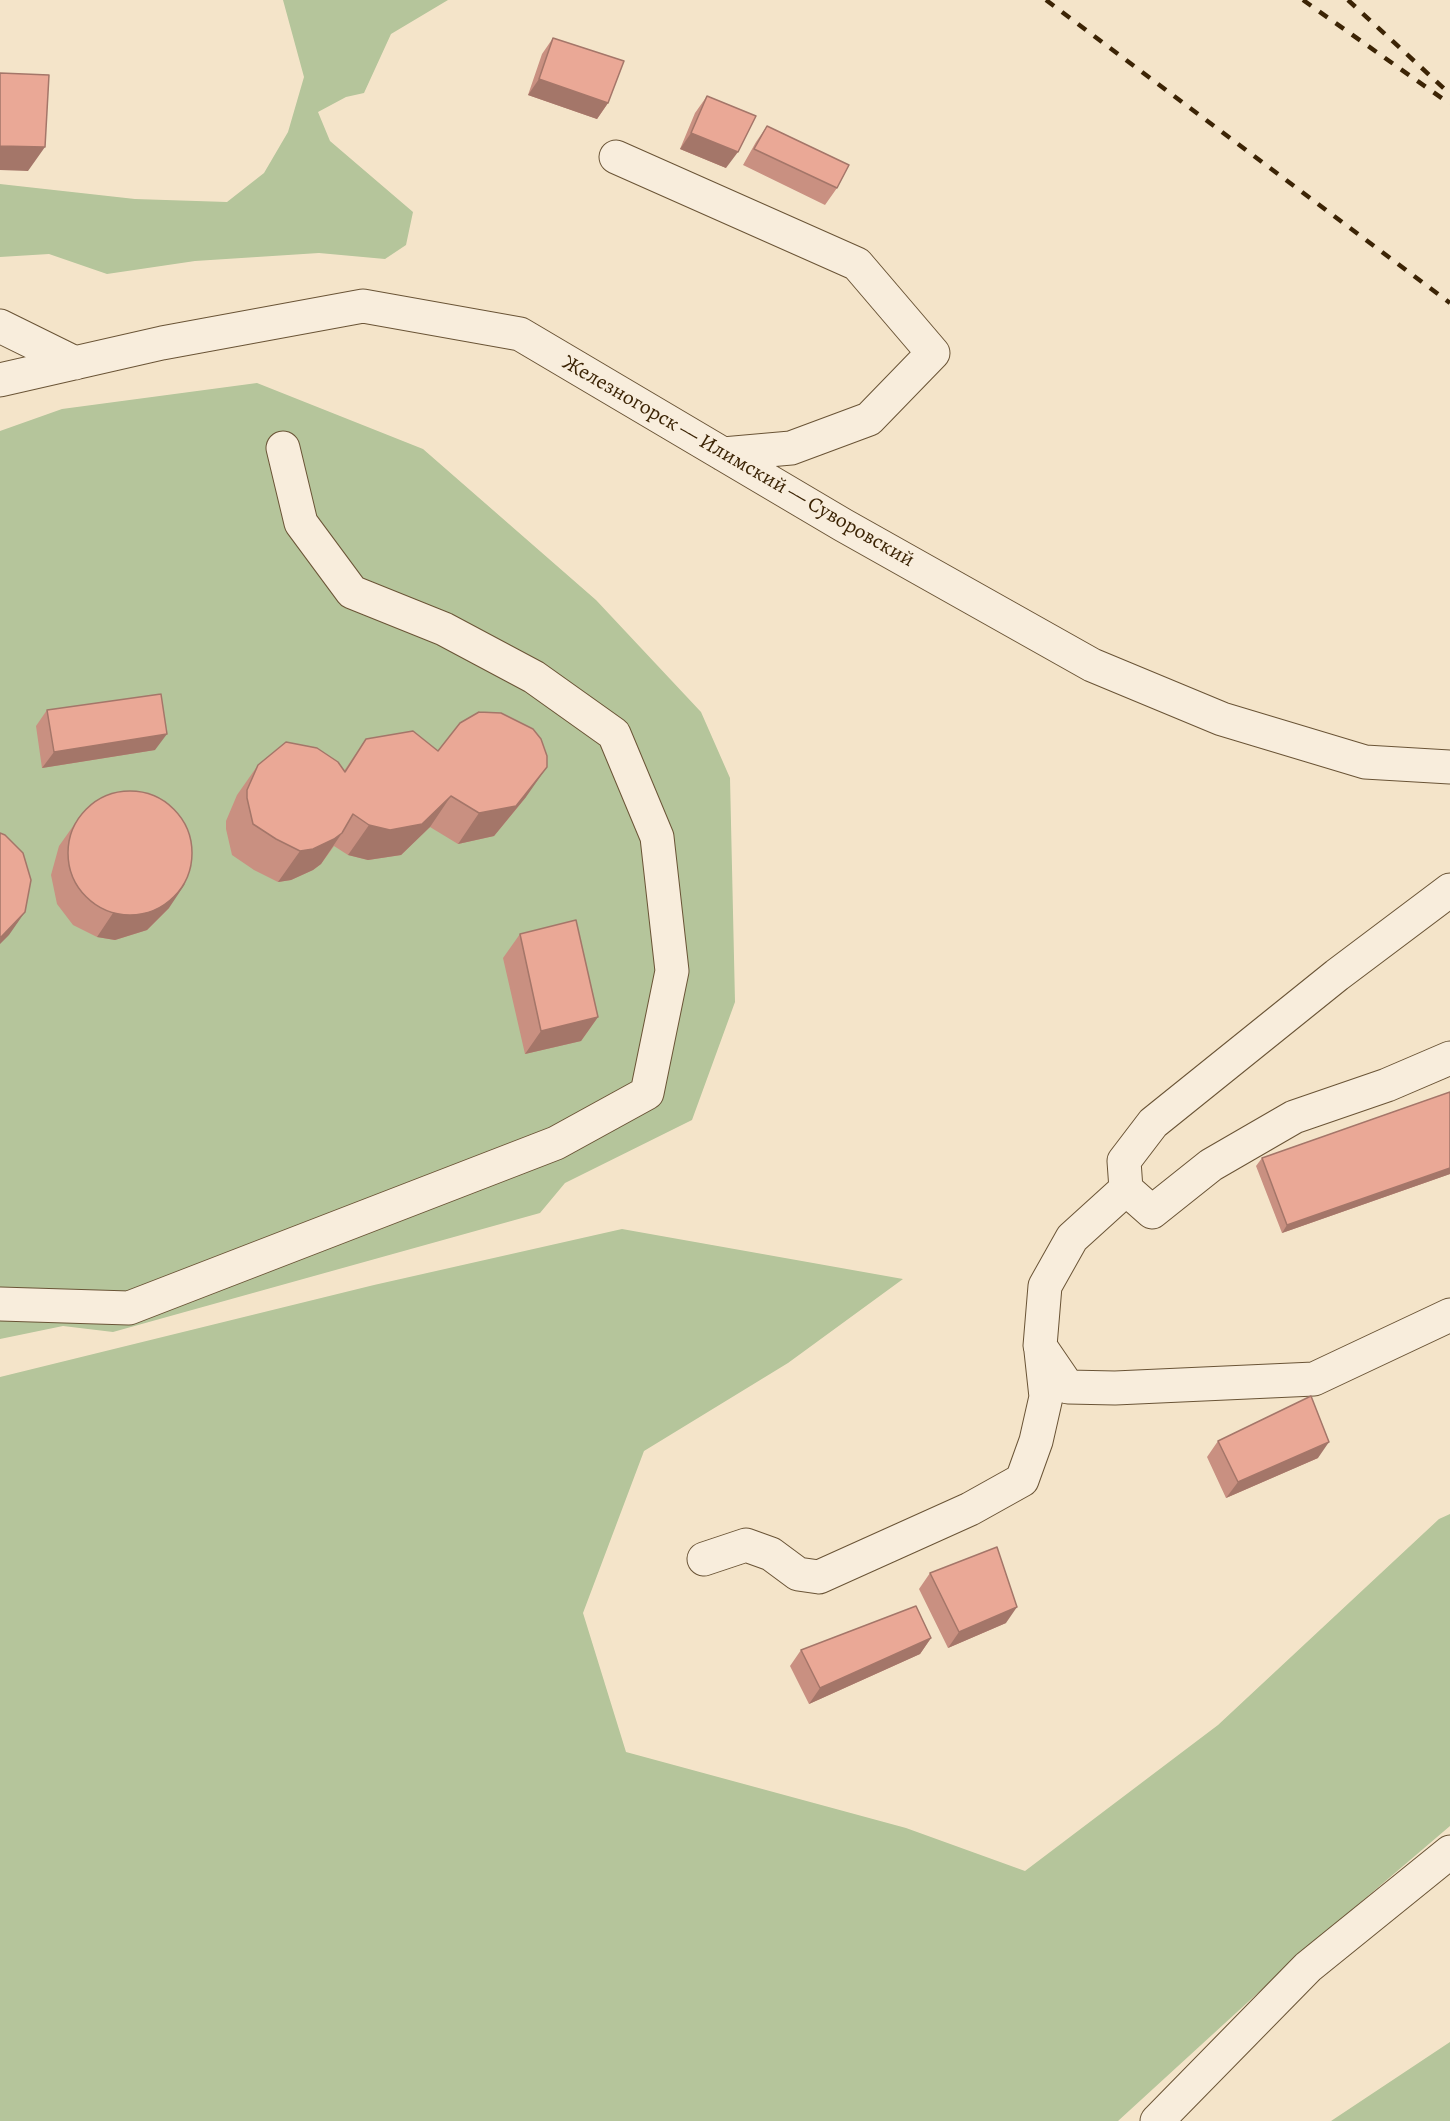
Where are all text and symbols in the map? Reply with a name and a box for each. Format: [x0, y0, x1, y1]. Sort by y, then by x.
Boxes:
street label: Железногорск — Илимский — Суворовский [558, 351, 918, 573]

